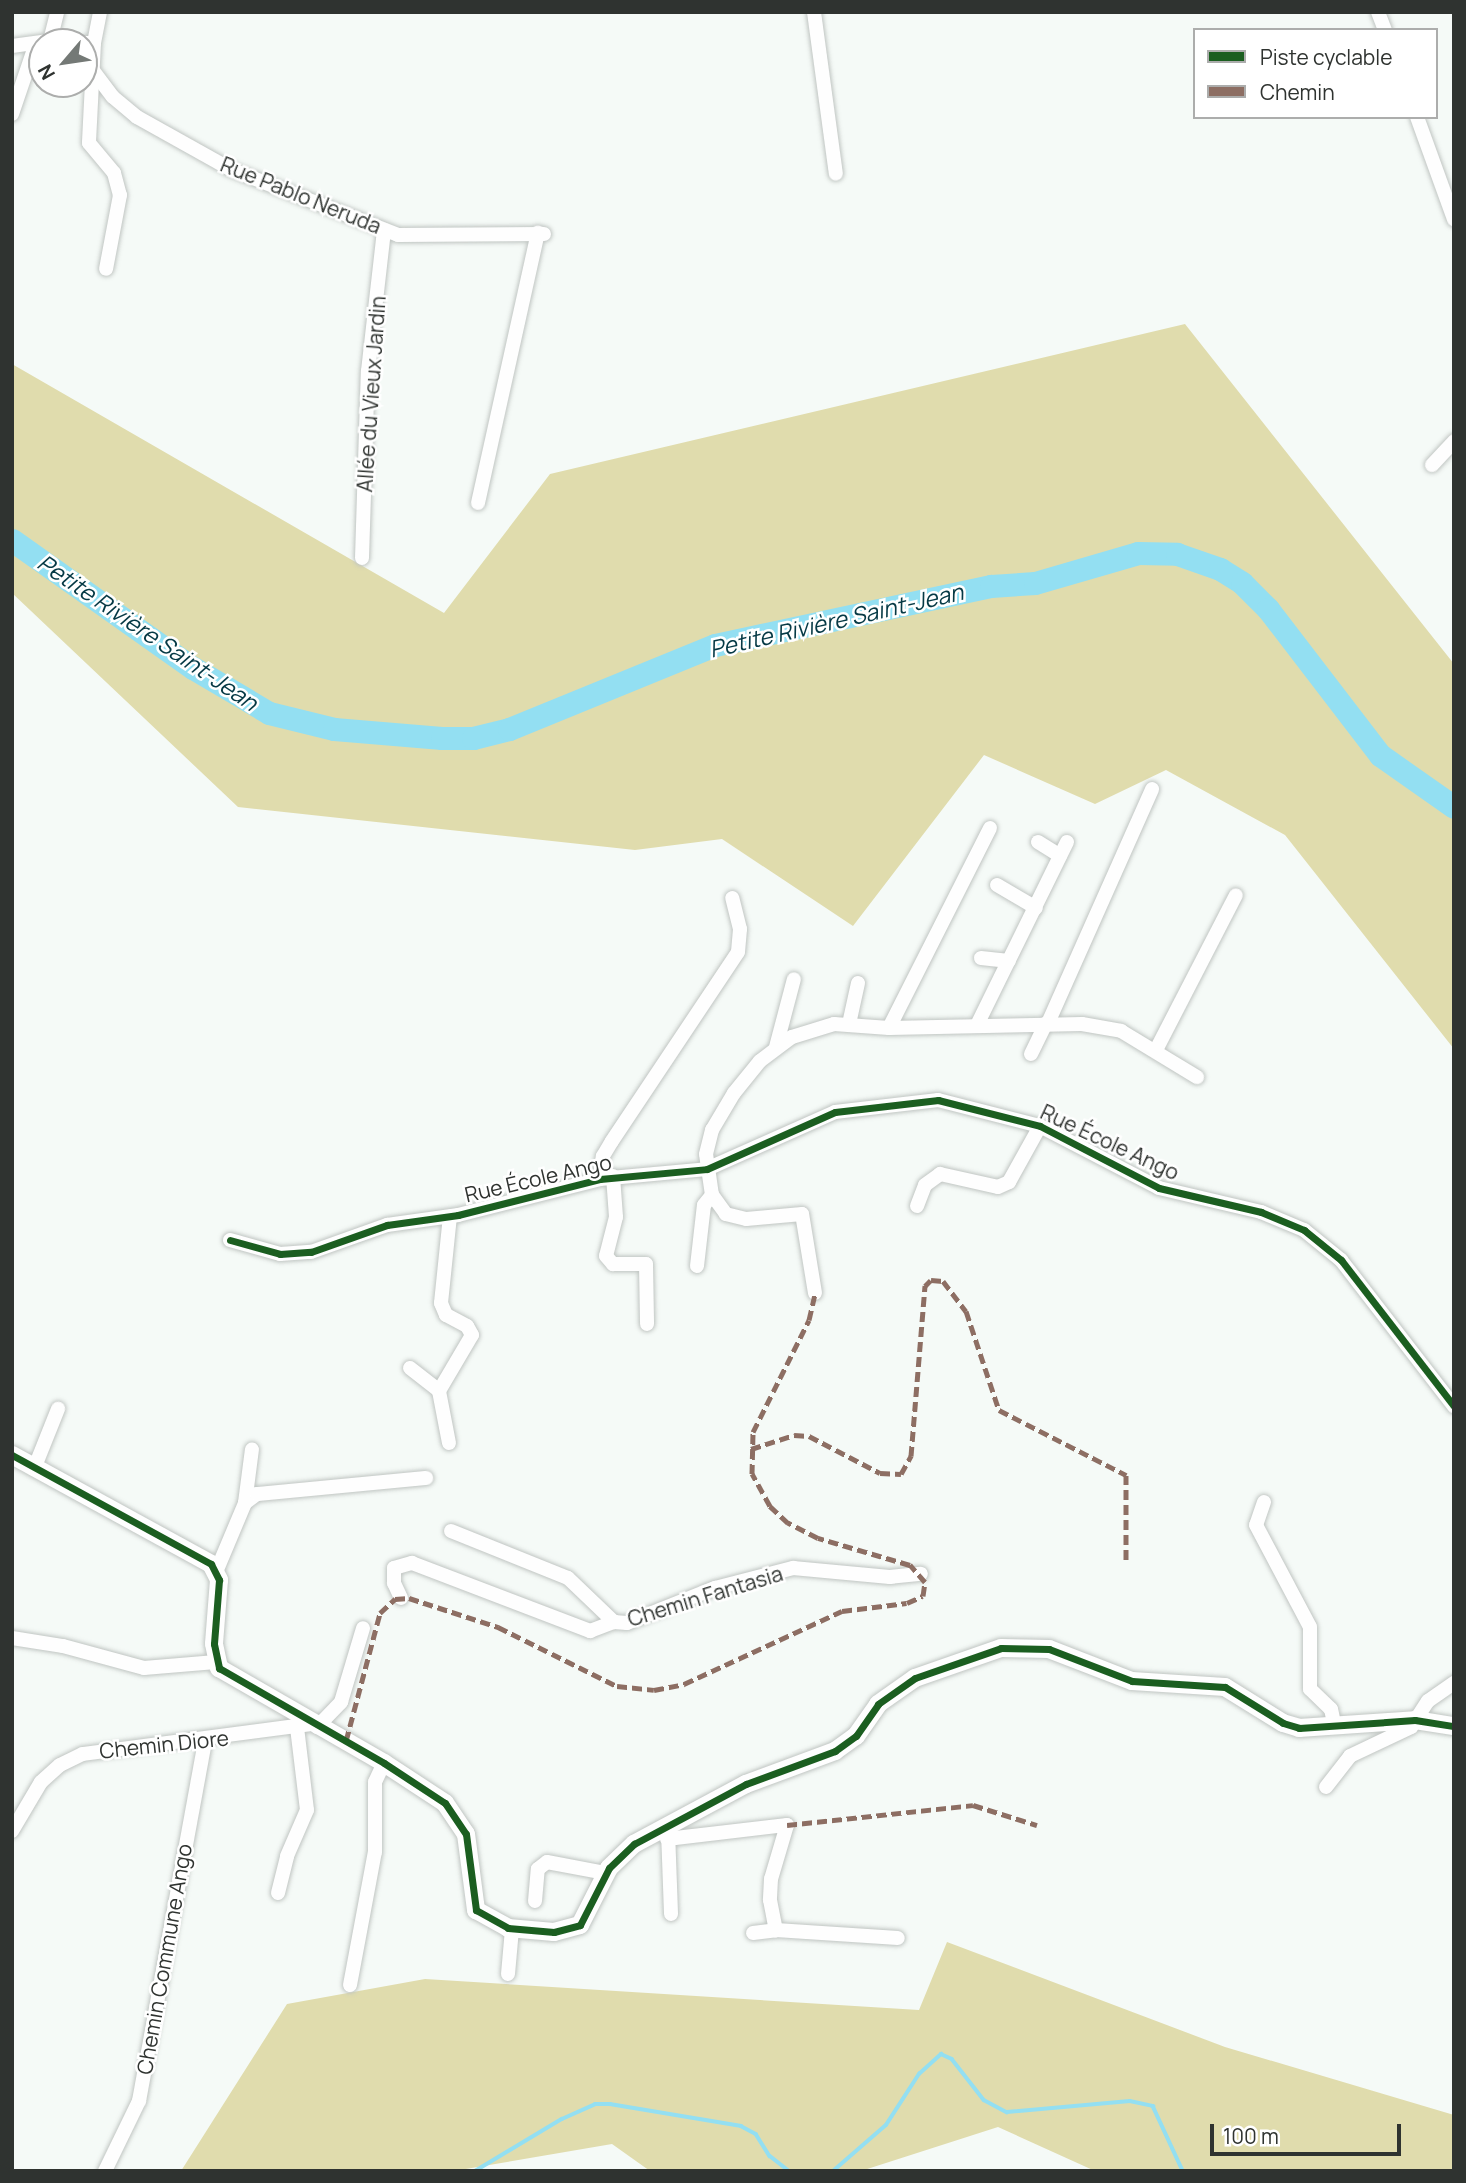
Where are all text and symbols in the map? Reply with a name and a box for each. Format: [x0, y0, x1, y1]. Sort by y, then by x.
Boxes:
north arrow [28, 28, 98, 98]
legend [1193, 28, 1438, 119]
text: Piste cyclable [1260, 43, 1392, 71]
text: N [32, 60, 61, 84]
text: Chemin [1260, 78, 1335, 106]
street label: Rue Pablo Neruda [217, 151, 385, 239]
street label: Allée du Vieux Jardin [352, 295, 390, 493]
water label: Petite Rivière Saint-Jean [33, 548, 263, 716]
water label: Petite Rivière Saint-Jean [706, 577, 966, 663]
street label: Rue École Ango [1037, 1099, 1183, 1185]
street label: Rue École Ango [462, 1149, 614, 1207]
street label: Chemin Fantasia [624, 1560, 786, 1632]
street label: Chemin Diore [98, 1725, 230, 1763]
street label: Chemin Commune Ango [131, 1842, 197, 2076]
scale bar [1214, 2110, 1405, 2154]
text: 100 m [1223, 2122, 1279, 2150]

